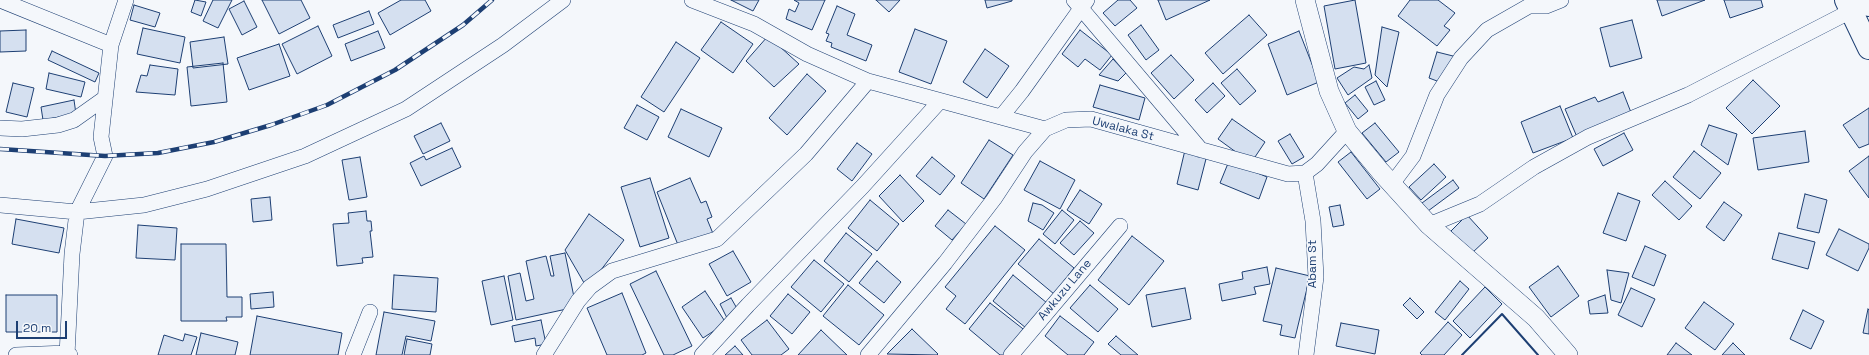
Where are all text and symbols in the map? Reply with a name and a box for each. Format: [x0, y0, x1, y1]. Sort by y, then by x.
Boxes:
street label: Uwalaka St [1091, 114, 1155, 144]
street label: Abam St [1306, 240, 1320, 288]
street label: Awkuzu Lane [1035, 256, 1095, 324]
scale bar [18, 313, 69, 339]
text: 20 m [23, 320, 51, 336]

